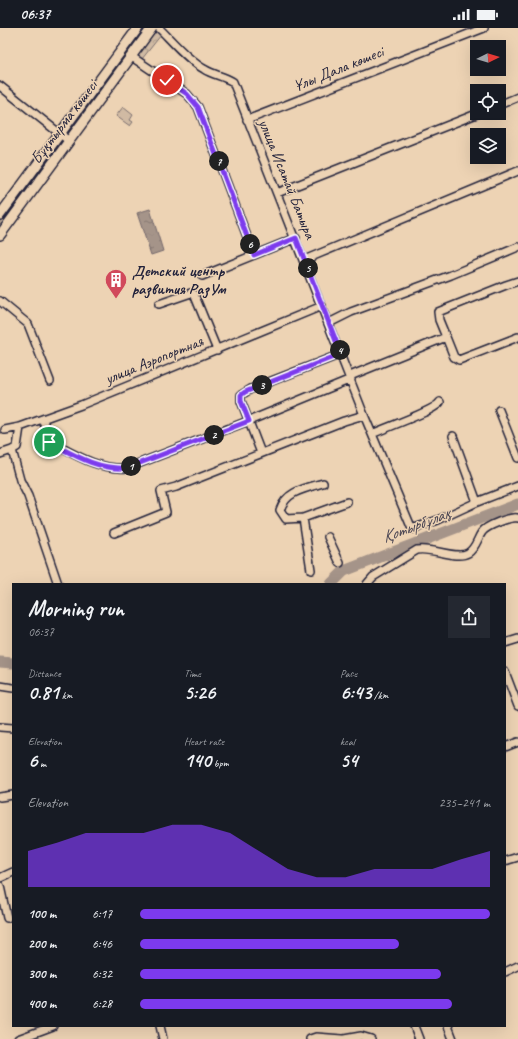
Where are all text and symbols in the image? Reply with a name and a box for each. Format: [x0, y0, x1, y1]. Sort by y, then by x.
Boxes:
text: 06:37 [20, 5, 50, 24]
north arrow [470, 40, 506, 76]
map controls [470, 40, 506, 164]
street label: Ұлы Дала көшесі [290, 41, 388, 96]
pin [150, 63, 184, 97]
icon: check [156, 69, 178, 91]
street label: Бұқтырма көшесі [26, 75, 103, 168]
button: locate [470, 84, 506, 120]
street label: улица Исатай Батыра [253, 115, 321, 243]
button: layers [470, 128, 506, 164]
pin: 7 [209, 151, 229, 171]
text: 7 [217, 154, 221, 168]
pin: 6 [240, 234, 260, 254]
text: 6 [247, 237, 253, 251]
pin: 5 [298, 258, 318, 278]
place label: Детский центр развития РазУм [132, 261, 227, 299]
text: 5 [306, 261, 310, 275]
building icon: Детский центр развития РазУм [103, 267, 129, 300]
street label: улица Аэропортная [101, 331, 207, 389]
pin: 4 [330, 340, 350, 360]
text: 4 [338, 343, 342, 357]
pin: 3 [252, 375, 272, 395]
text: 3 [260, 378, 264, 392]
pin [32, 425, 66, 459]
pin: 2 [204, 425, 224, 445]
text: 2 [212, 428, 216, 442]
icon: arrive [38, 431, 60, 453]
pin: 1 [121, 456, 141, 476]
text: 1 [129, 459, 133, 473]
water label: Қотырбұлақ [379, 502, 455, 548]
text: Morning run [28, 595, 124, 623]
button: share [448, 596, 490, 638]
text: 06:37 [28, 624, 54, 640]
text: Distance [28, 666, 61, 680]
text: Time [184, 666, 201, 680]
text: Pace [340, 666, 357, 680]
text: 0.81 [28, 680, 59, 705]
text: 5:26 [184, 680, 215, 705]
text: 6:43 [340, 680, 371, 705]
text: km [59, 688, 72, 702]
text: /km [371, 688, 388, 702]
text: Elevation [28, 734, 62, 748]
text: Heart rate [184, 734, 224, 748]
text: kcal [340, 734, 355, 748]
text: 6 [28, 748, 37, 773]
text: 140 [184, 748, 211, 773]
text: 54 [340, 748, 358, 773]
text: m [37, 756, 46, 770]
text: bpm [211, 756, 229, 770]
text: Elevation [28, 795, 68, 811]
text: 235–241 m [439, 795, 490, 811]
text: 100 m [28, 906, 56, 922]
text: 6:17 [92, 906, 112, 922]
text: 200 m [28, 936, 56, 952]
text: 6:46 [92, 936, 112, 952]
text: 300 m [28, 966, 56, 982]
text: 6:32 [92, 966, 112, 982]
text: 400 m [28, 996, 56, 1012]
text: 6:28 [92, 996, 112, 1012]

